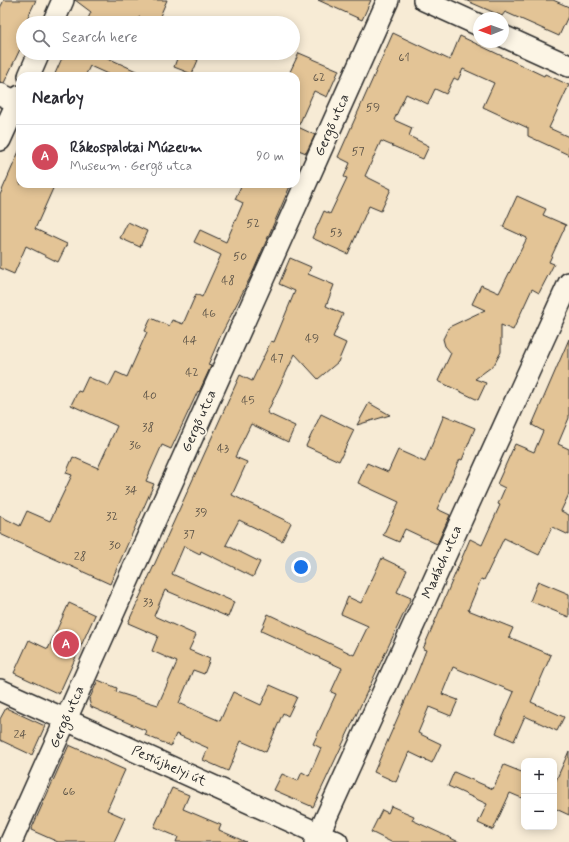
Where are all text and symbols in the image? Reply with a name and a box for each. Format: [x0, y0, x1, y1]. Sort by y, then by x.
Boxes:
north arrow [473, 12, 509, 48]
search box [16, 16, 300, 60]
icon: search [30, 27, 52, 49]
text: Search here [62, 28, 138, 48]
house number: 61 [398, 50, 410, 66]
house number: 62 [313, 70, 325, 86]
text: Nearby [32, 87, 84, 109]
street label: Gergő utca [310, 91, 355, 159]
house number: 59 [366, 100, 380, 116]
text: Rákospalotai Múzeum [70, 138, 202, 158]
house number: 57 [351, 144, 365, 160]
text: A [41, 148, 49, 165]
text: 90 m [256, 148, 284, 165]
text: Museum · Gergő utca [70, 158, 192, 175]
house number: 52 [246, 216, 260, 232]
house number: 53 [330, 225, 342, 241]
house number: 50 [233, 249, 247, 265]
house number: 48 [221, 273, 235, 289]
house number: 46 [202, 306, 216, 322]
house number: 49 [305, 331, 319, 347]
house number: 44 [183, 333, 197, 349]
house number: 47 [270, 351, 284, 367]
house number: 42 [185, 365, 199, 381]
street label: Gergő utca [177, 387, 222, 455]
house number: 40 [143, 388, 157, 404]
house number: 45 [241, 393, 255, 409]
house number: 38 [142, 420, 154, 436]
house number: 36 [129, 438, 141, 454]
house number: 43 [217, 441, 229, 457]
house number: 34 [125, 483, 137, 499]
house number: 39 [195, 505, 207, 521]
house number: 32 [106, 509, 118, 525]
street label: Madách utca [418, 522, 466, 602]
house number: 37 [183, 527, 195, 543]
house number: 30 [109, 538, 121, 554]
house number: 28 [74, 549, 86, 565]
your location [291, 557, 311, 577]
house number: 33 [143, 595, 153, 611]
pin: A [53, 629, 79, 659]
street label: Gergő utca [45, 683, 90, 751]
house number: 24 [13, 727, 27, 743]
street label: Pestújhelyi út [129, 742, 210, 791]
map controls [521, 758, 557, 830]
button: + [521, 758, 557, 794]
house number: 66 [63, 784, 76, 800]
button: − [521, 794, 557, 830]

